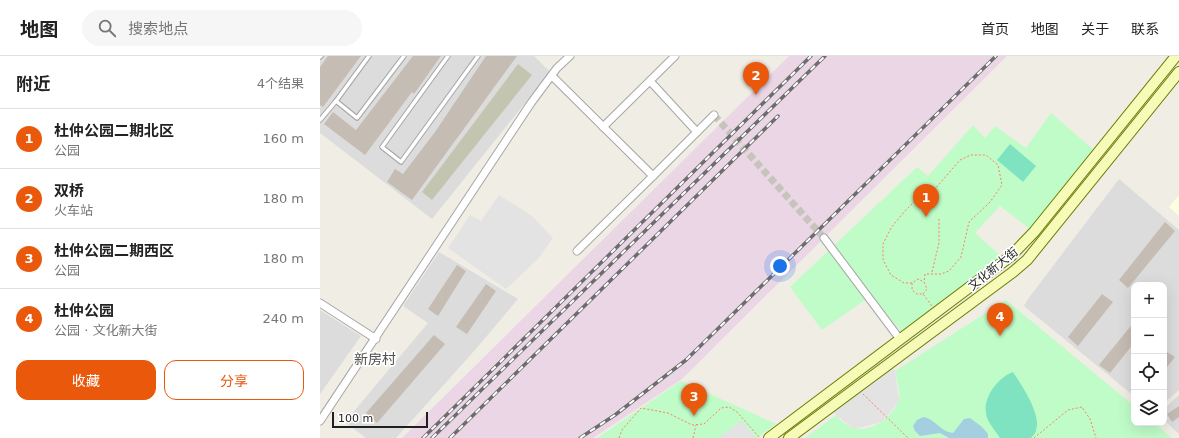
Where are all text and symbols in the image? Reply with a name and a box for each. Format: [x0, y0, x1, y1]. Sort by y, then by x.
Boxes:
search box [82, 10, 362, 46]
icon: search [96, 17, 118, 39]
text: 地图 [20, 18, 58, 40]
text: 搜索地点 [128, 20, 188, 38]
text: 首页 [981, 21, 1009, 37]
text: 地图 [1031, 21, 1059, 37]
text: 关于 [1081, 21, 1109, 37]
text: 联系 [1131, 21, 1159, 37]
pin: 2 [743, 62, 769, 95]
text: 附近 [16, 74, 50, 94]
text: 4个结果 [257, 76, 304, 91]
text: 杜仲公园二期北区 [54, 122, 174, 140]
text: 1 [24, 131, 34, 146]
text: 160 m [262, 131, 304, 146]
text: 公园 [54, 143, 80, 158]
text: 双桥 [54, 182, 84, 200]
pin: 1 [913, 184, 939, 217]
text: 2 [24, 191, 34, 206]
text: 180 m [262, 191, 304, 206]
text: 火车站 [54, 203, 93, 218]
text: 杜仲公园二期西区 [54, 242, 174, 260]
street label: 文化新大街 [965, 245, 1021, 293]
text: 3 [24, 251, 34, 266]
text: 180 m [262, 251, 304, 266]
your location [770, 256, 790, 276]
text: 公园 [54, 263, 80, 278]
map controls [1131, 282, 1167, 426]
button: + [1131, 282, 1167, 318]
text: 杜仲公园 [54, 302, 114, 320]
pin: 4 [987, 303, 1013, 336]
text: 4 [24, 311, 34, 326]
text: 240 m [262, 311, 304, 326]
button: − [1131, 318, 1167, 354]
text: 公园 · 文化新大街 [54, 323, 157, 338]
district label: 新房村 [354, 351, 396, 367]
button: locate [1131, 354, 1167, 390]
button: 收藏 [16, 360, 156, 400]
button: 分享 [164, 360, 304, 400]
pin: 3 [681, 383, 707, 416]
button: layers [1131, 390, 1167, 426]
scale bar [332, 410, 428, 429]
text: 100 m [338, 412, 373, 425]

